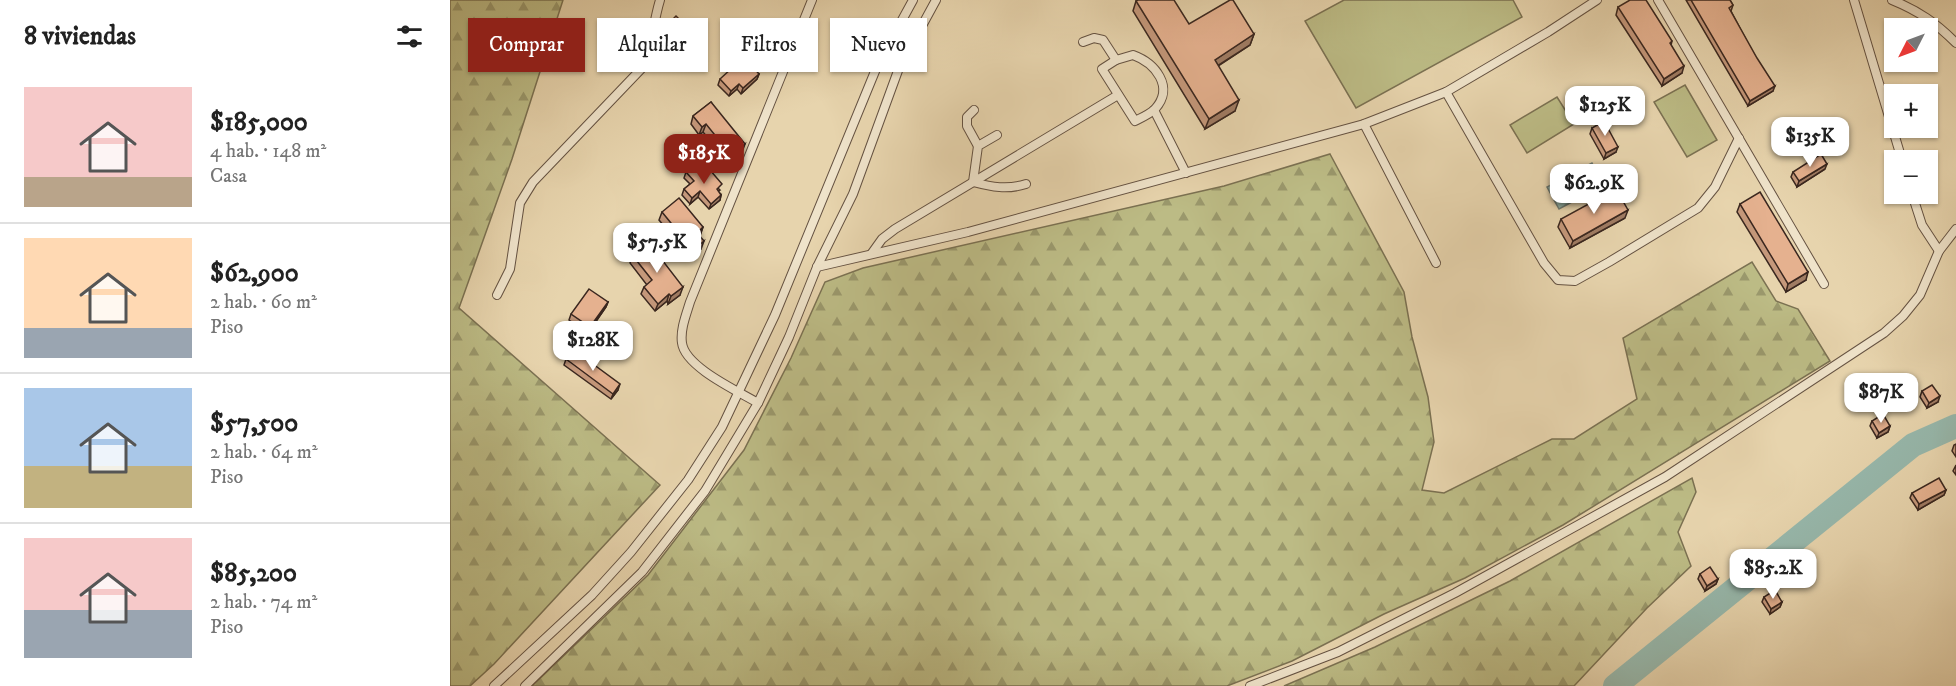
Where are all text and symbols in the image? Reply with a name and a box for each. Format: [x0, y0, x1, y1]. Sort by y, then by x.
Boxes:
chip: Comprar [468, 18, 585, 72]
chip: Alquilar [597, 18, 708, 72]
chip: Filtros [720, 18, 818, 72]
chip: Nuevo [830, 18, 927, 72]
north arrow [1884, 18, 1938, 72]
map controls [1884, 18, 1938, 204]
text: 8 viviendas [24, 20, 136, 53]
icon: filters [393, 20, 426, 53]
button: + [1884, 84, 1938, 138]
pin: $125K [1563, 86, 1647, 137]
text: $125K [1579, 93, 1631, 118]
text: $185,000 [210, 106, 308, 139]
icon: home [72, 111, 144, 183]
pin: $135K [1768, 117, 1852, 168]
text: $135K [1785, 124, 1835, 149]
pin: $185K [662, 134, 746, 185]
text: 4 hab. · 148 m² [210, 139, 326, 164]
text: $185K [678, 141, 730, 166]
button: − [1884, 150, 1938, 204]
text: Casa [210, 164, 247, 189]
pin: $62.9K [1545, 164, 1643, 215]
text: $62.9K [1564, 171, 1624, 196]
pin: $57.5K [608, 223, 706, 274]
text: $57.5K [627, 230, 687, 255]
text: $62,900 [210, 257, 299, 290]
icon: home [72, 262, 144, 334]
text: 2 hab. · 60 m² [210, 290, 317, 315]
text: Piso [210, 315, 243, 340]
pin: $128K [551, 321, 635, 372]
text: $128K [567, 328, 619, 353]
pin: $87K [1845, 373, 1917, 424]
text: $87K [1858, 380, 1904, 405]
text: $57,500 [210, 407, 298, 440]
icon: home [72, 412, 144, 484]
text: 2 hab. · 64 m² [210, 440, 318, 465]
text: Piso [210, 465, 243, 490]
pin: $85.2K [1724, 549, 1822, 600]
text: $85.2K [1744, 556, 1802, 581]
text: $85,200 [210, 557, 297, 590]
icon: home [72, 562, 144, 634]
text: 2 hab. · 74 m² [210, 590, 318, 615]
text: Piso [210, 615, 243, 640]

